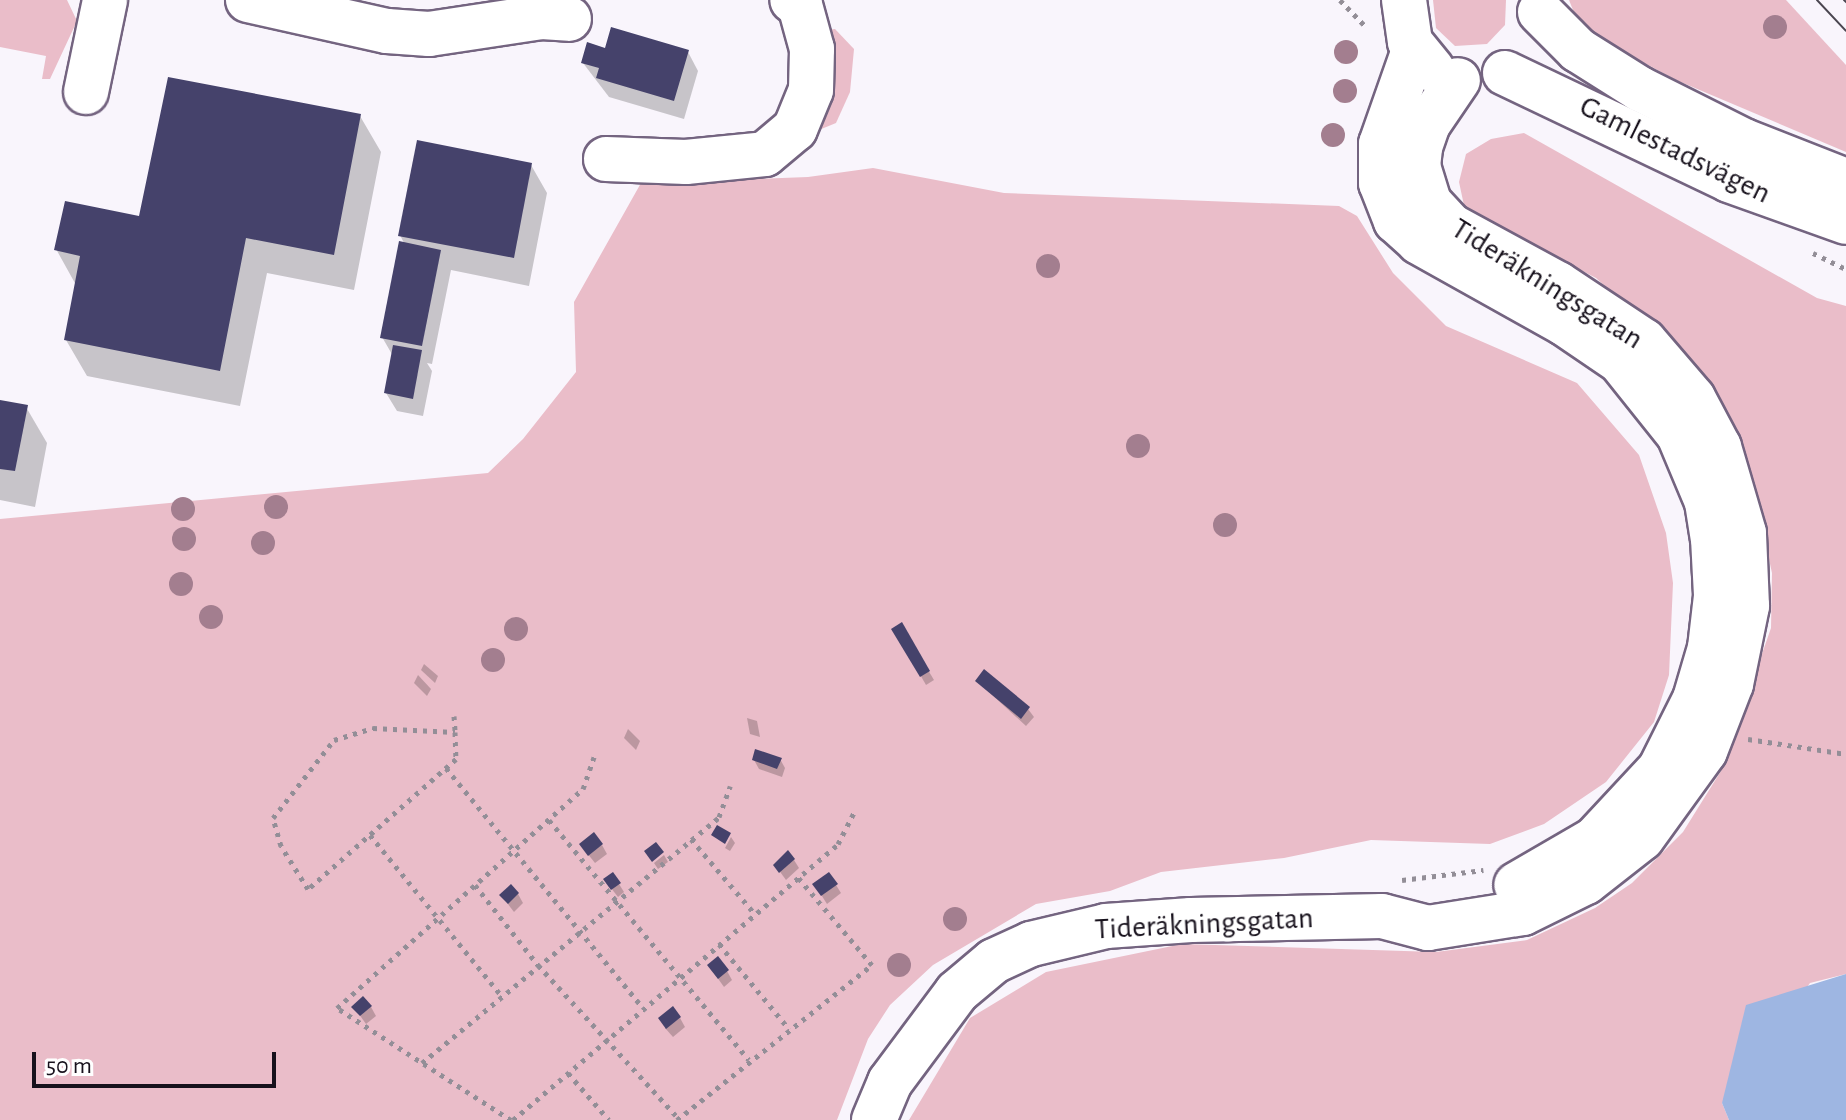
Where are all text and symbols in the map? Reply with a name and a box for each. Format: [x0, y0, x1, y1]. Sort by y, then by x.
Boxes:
street label: Gamlestadsvägen [1574, 88, 1776, 212]
street label: Tideräkningsgatan [1445, 211, 1649, 357]
street label: Tideräkningsgatan [1094, 900, 1314, 948]
scale bar [36, 1036, 280, 1086]
text: 50 m [46, 1054, 92, 1078]

